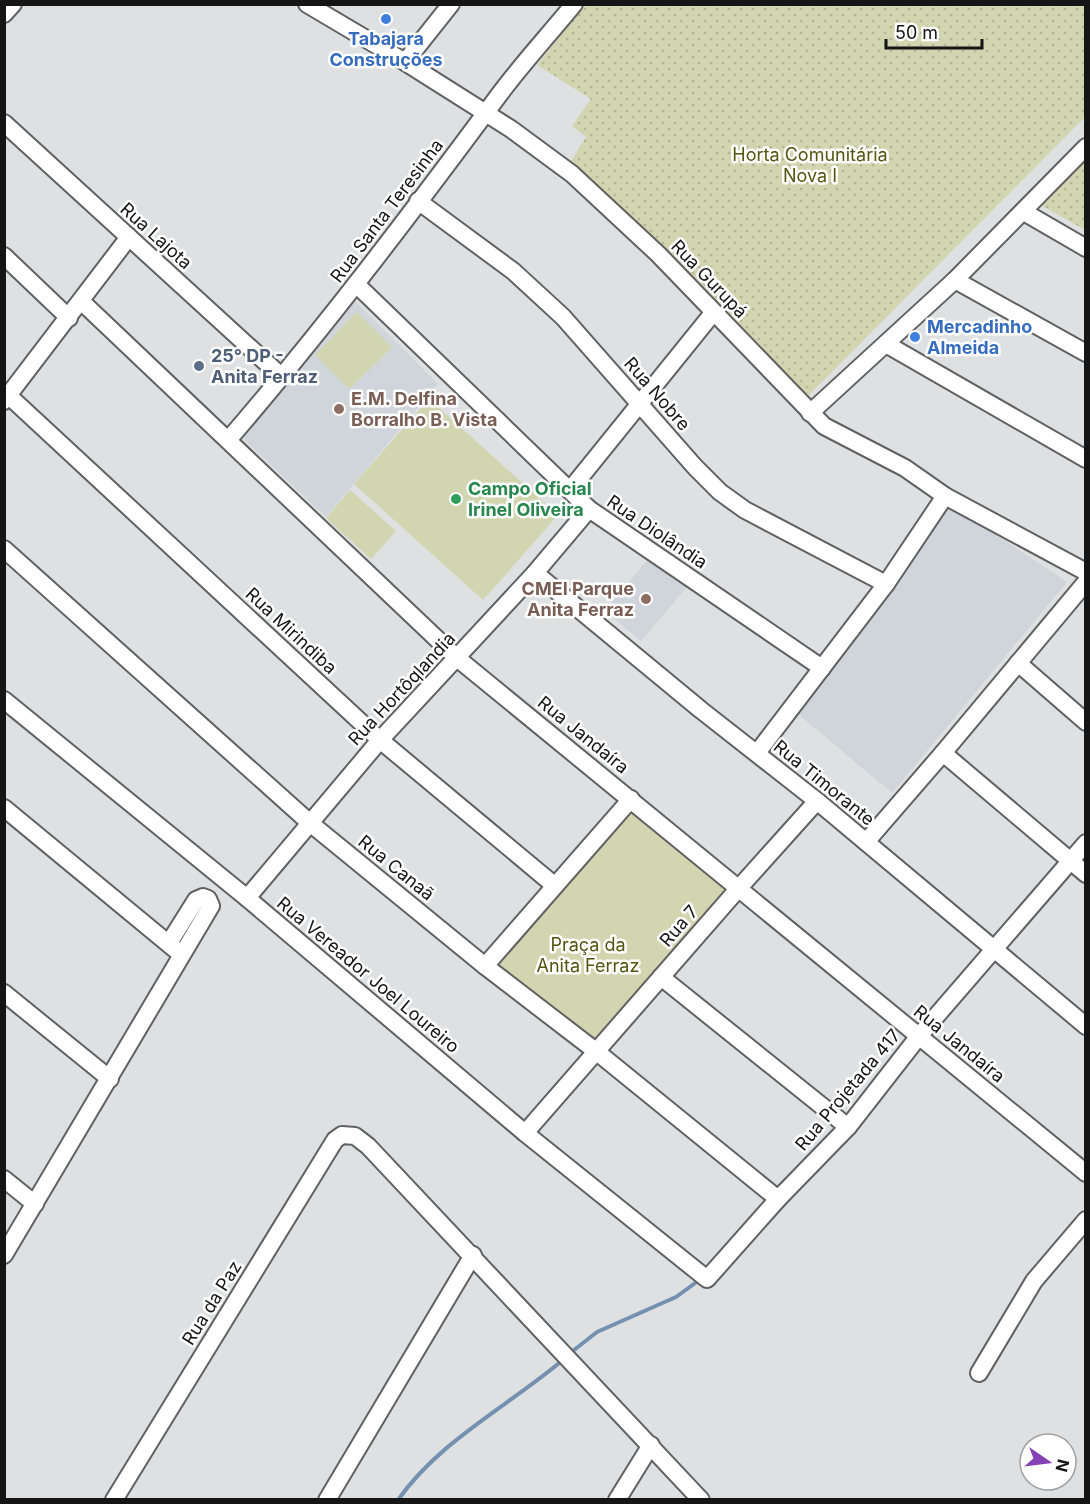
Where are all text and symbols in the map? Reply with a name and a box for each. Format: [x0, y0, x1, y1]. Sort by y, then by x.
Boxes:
marker: Tabajara Construções [379, 12, 393, 26]
scale bar [886, 12, 982, 50]
text: 50 m [895, 22, 938, 43]
place label: Tabajara Construções [329, 28, 443, 70]
street label: Rua Santa Teresinha [326, 135, 447, 286]
park label: Horta Comunitária Nova I [732, 144, 888, 186]
street label: Rua Lajota [116, 198, 196, 273]
street label: Rua Gurupá [667, 235, 752, 322]
place label: Mercadinho Almeida [927, 316, 1032, 358]
marker: Mercadinho Almeida [908, 330, 922, 344]
place label: 25° DP - Anita Ferraz [211, 345, 318, 387]
street label: Rua Nobre [620, 353, 695, 434]
marker: 25° DP - Anita Ferraz [192, 359, 206, 373]
place label: E.M. Delfina Borralho B. Vista [351, 388, 498, 430]
marker: E.M. Delfina Borralho B. Vista [332, 402, 346, 416]
place label: Campo Oficial Irinel Oliveira [468, 478, 592, 520]
street label: Rua Diolândia [603, 490, 711, 573]
marker: Campo Oficial Irinel Oliveira [449, 492, 463, 506]
place label: CMEI Parque Anita Ferraz [522, 578, 634, 620]
street label: Rua Mirindiba [241, 583, 341, 678]
marker: CMEI Parque Anita Ferraz [639, 592, 653, 606]
street label: Rua Hortôqlandia [344, 628, 459, 749]
street label: Rua Jandaíra [534, 692, 633, 778]
street label: Rua Timorante [770, 736, 879, 830]
street label: Rua Canaã [354, 831, 438, 905]
street label: Rua Vereador Joel Loureiro [273, 892, 464, 1057]
street label: Rua 7 [655, 901, 702, 951]
park label: Praça da Anita Ferraz [537, 934, 639, 976]
street label: Rua Jandaíra [910, 1001, 1009, 1087]
street label: Rua Projetada 417 [791, 1025, 905, 1155]
street label: Rua da Paz [177, 1257, 246, 1349]
north arrow [1018, 1432, 1078, 1492]
text: N [1051, 1457, 1074, 1474]

